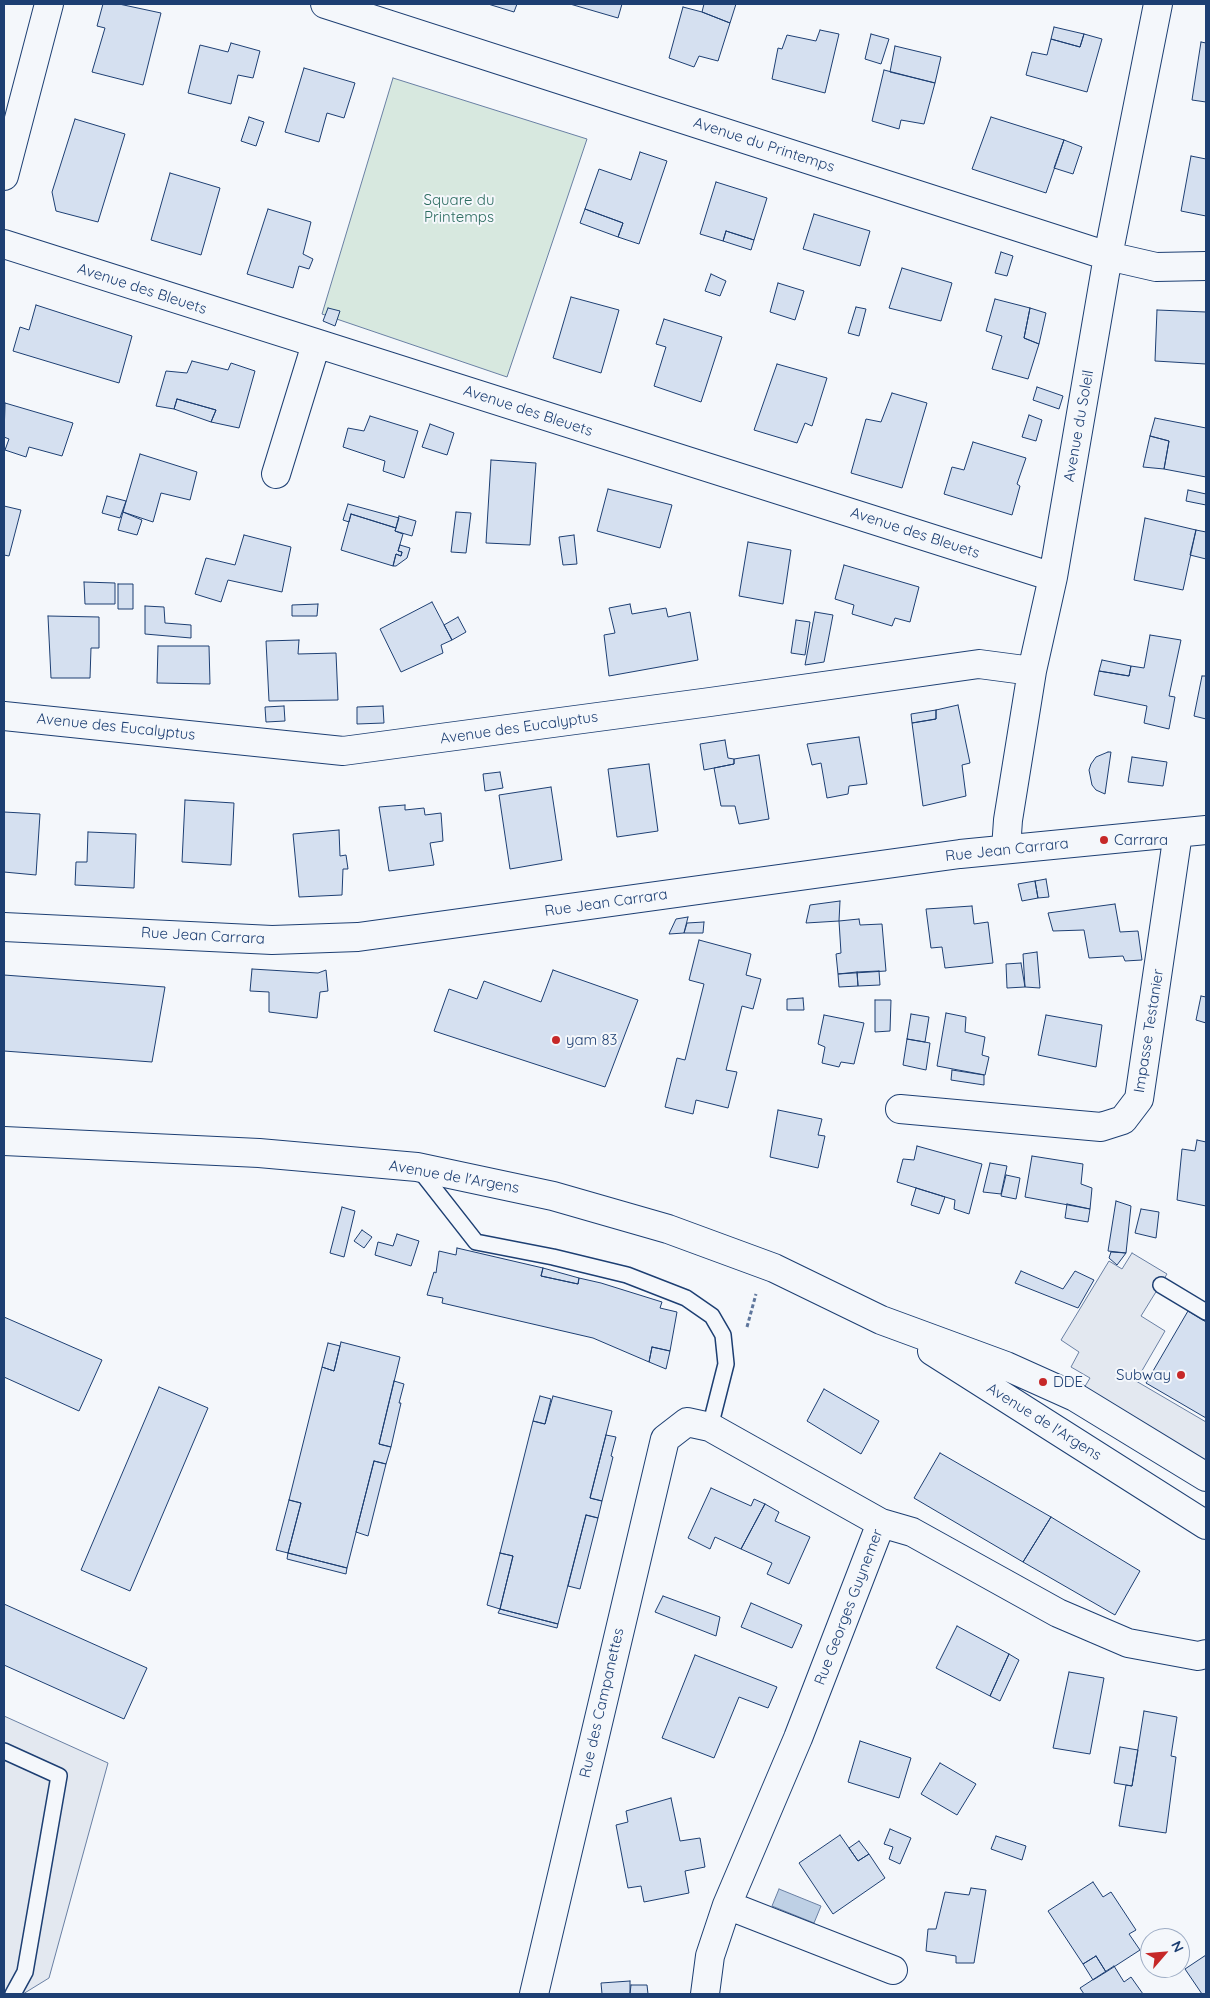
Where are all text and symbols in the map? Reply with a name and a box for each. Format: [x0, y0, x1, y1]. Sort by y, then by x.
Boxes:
street label: Avenue du Printemps [691, 114, 837, 176]
park label: Square du Printemps [423, 191, 495, 226]
street label: Avenue des Bleuets [75, 260, 209, 318]
street label: Avenue du Soleil [1060, 369, 1098, 483]
street label: Avenue des Bleuets [461, 382, 595, 440]
street label: Avenue des Bleuets [848, 504, 982, 562]
street label: Avenue des Eucalyptus [439, 708, 599, 748]
street label: Avenue des Eucalyptus [36, 710, 196, 744]
place label: Carrara [1114, 831, 1168, 849]
marker: Carrara [1098, 834, 1110, 846]
street label: Rue Jean Carrara [944, 835, 1070, 865]
street label: Rue Jean Carrara [543, 885, 669, 921]
street label: Rue Jean Carrara [141, 924, 265, 948]
street label: Impasse Testanier [1130, 968, 1168, 1094]
place label: yam 83 [566, 1031, 617, 1049]
marker: yam 83 [550, 1034, 562, 1046]
street label: Avenue de l'Argens [387, 1157, 521, 1197]
place label: Subway [1116, 1366, 1171, 1384]
marker: Subway [1175, 1369, 1187, 1381]
place label: DDE [1053, 1373, 1083, 1391]
marker: DDE [1037, 1376, 1049, 1388]
street label: Avenue de l'Argens [983, 1379, 1105, 1465]
street label: Rue Georges Guynemer [811, 1526, 887, 1688]
street label: Rue des Campanettes [576, 1626, 628, 1780]
north arrow [1140, 1928, 1190, 1978]
text: N [1167, 1938, 1188, 1955]

